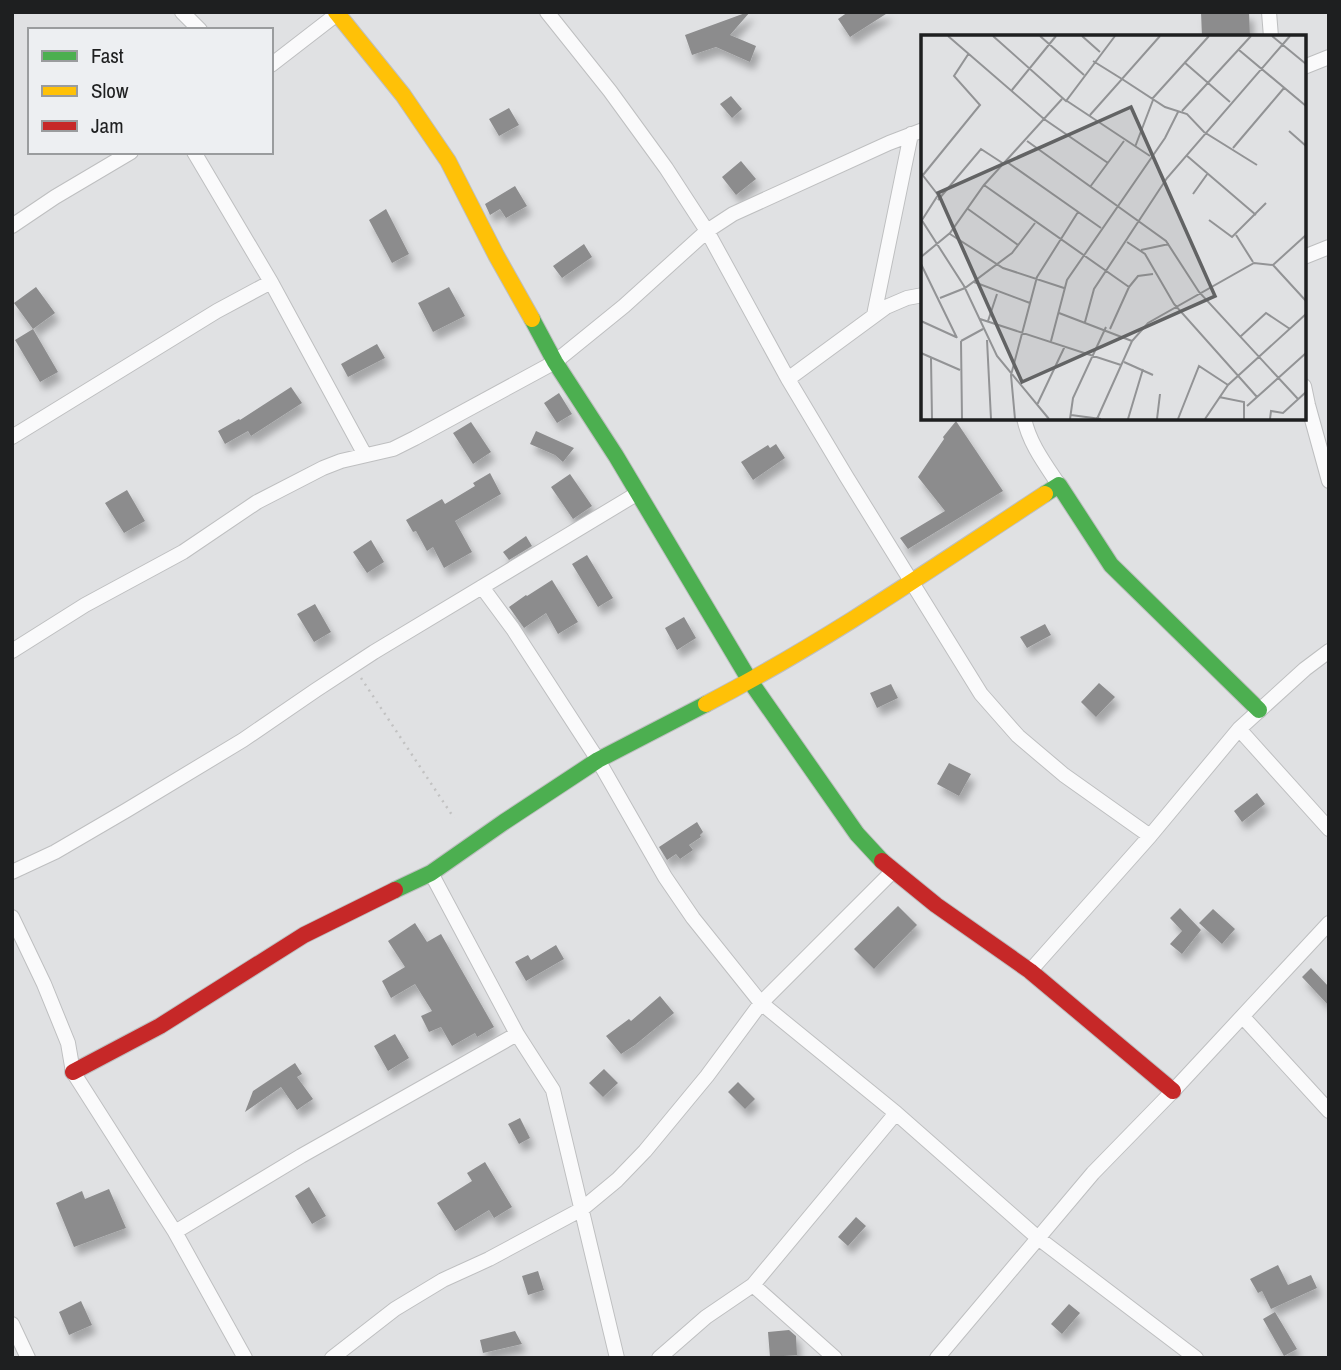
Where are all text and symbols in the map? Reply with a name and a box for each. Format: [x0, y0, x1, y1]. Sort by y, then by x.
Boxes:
legend [28, 28, 273, 154]
inset map [921, 35, 1306, 420]
text: Fast [91, 41, 124, 70]
text: Slow [91, 76, 129, 105]
text: Jam [91, 111, 124, 140]

